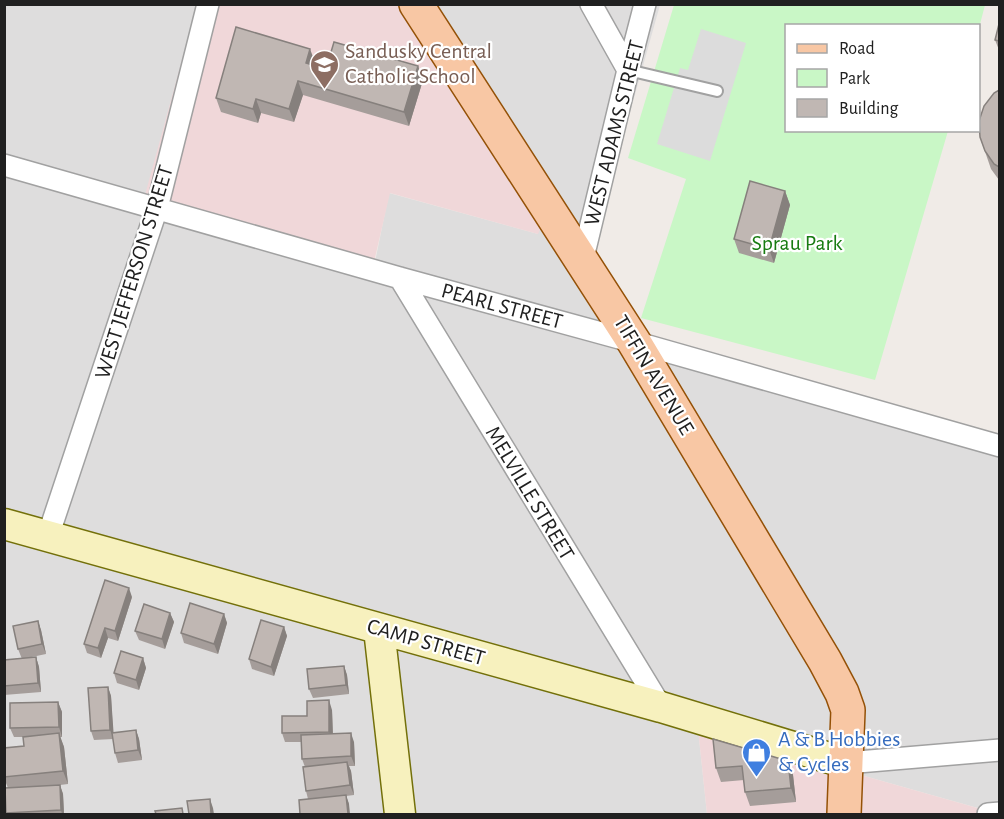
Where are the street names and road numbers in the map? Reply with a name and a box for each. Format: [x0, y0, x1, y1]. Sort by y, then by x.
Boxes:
street label: WEST ADAMS STREET [580, 38, 648, 228]
street label: WEST JEFFERSON STREET [91, 162, 177, 381]
street label: PEARL STREET [439, 279, 565, 333]
street label: TIFFIN AVENUE [610, 311, 698, 439]
street label: MELVILLE STREET [481, 422, 579, 564]
street label: CAMP STREET [365, 615, 488, 669]

